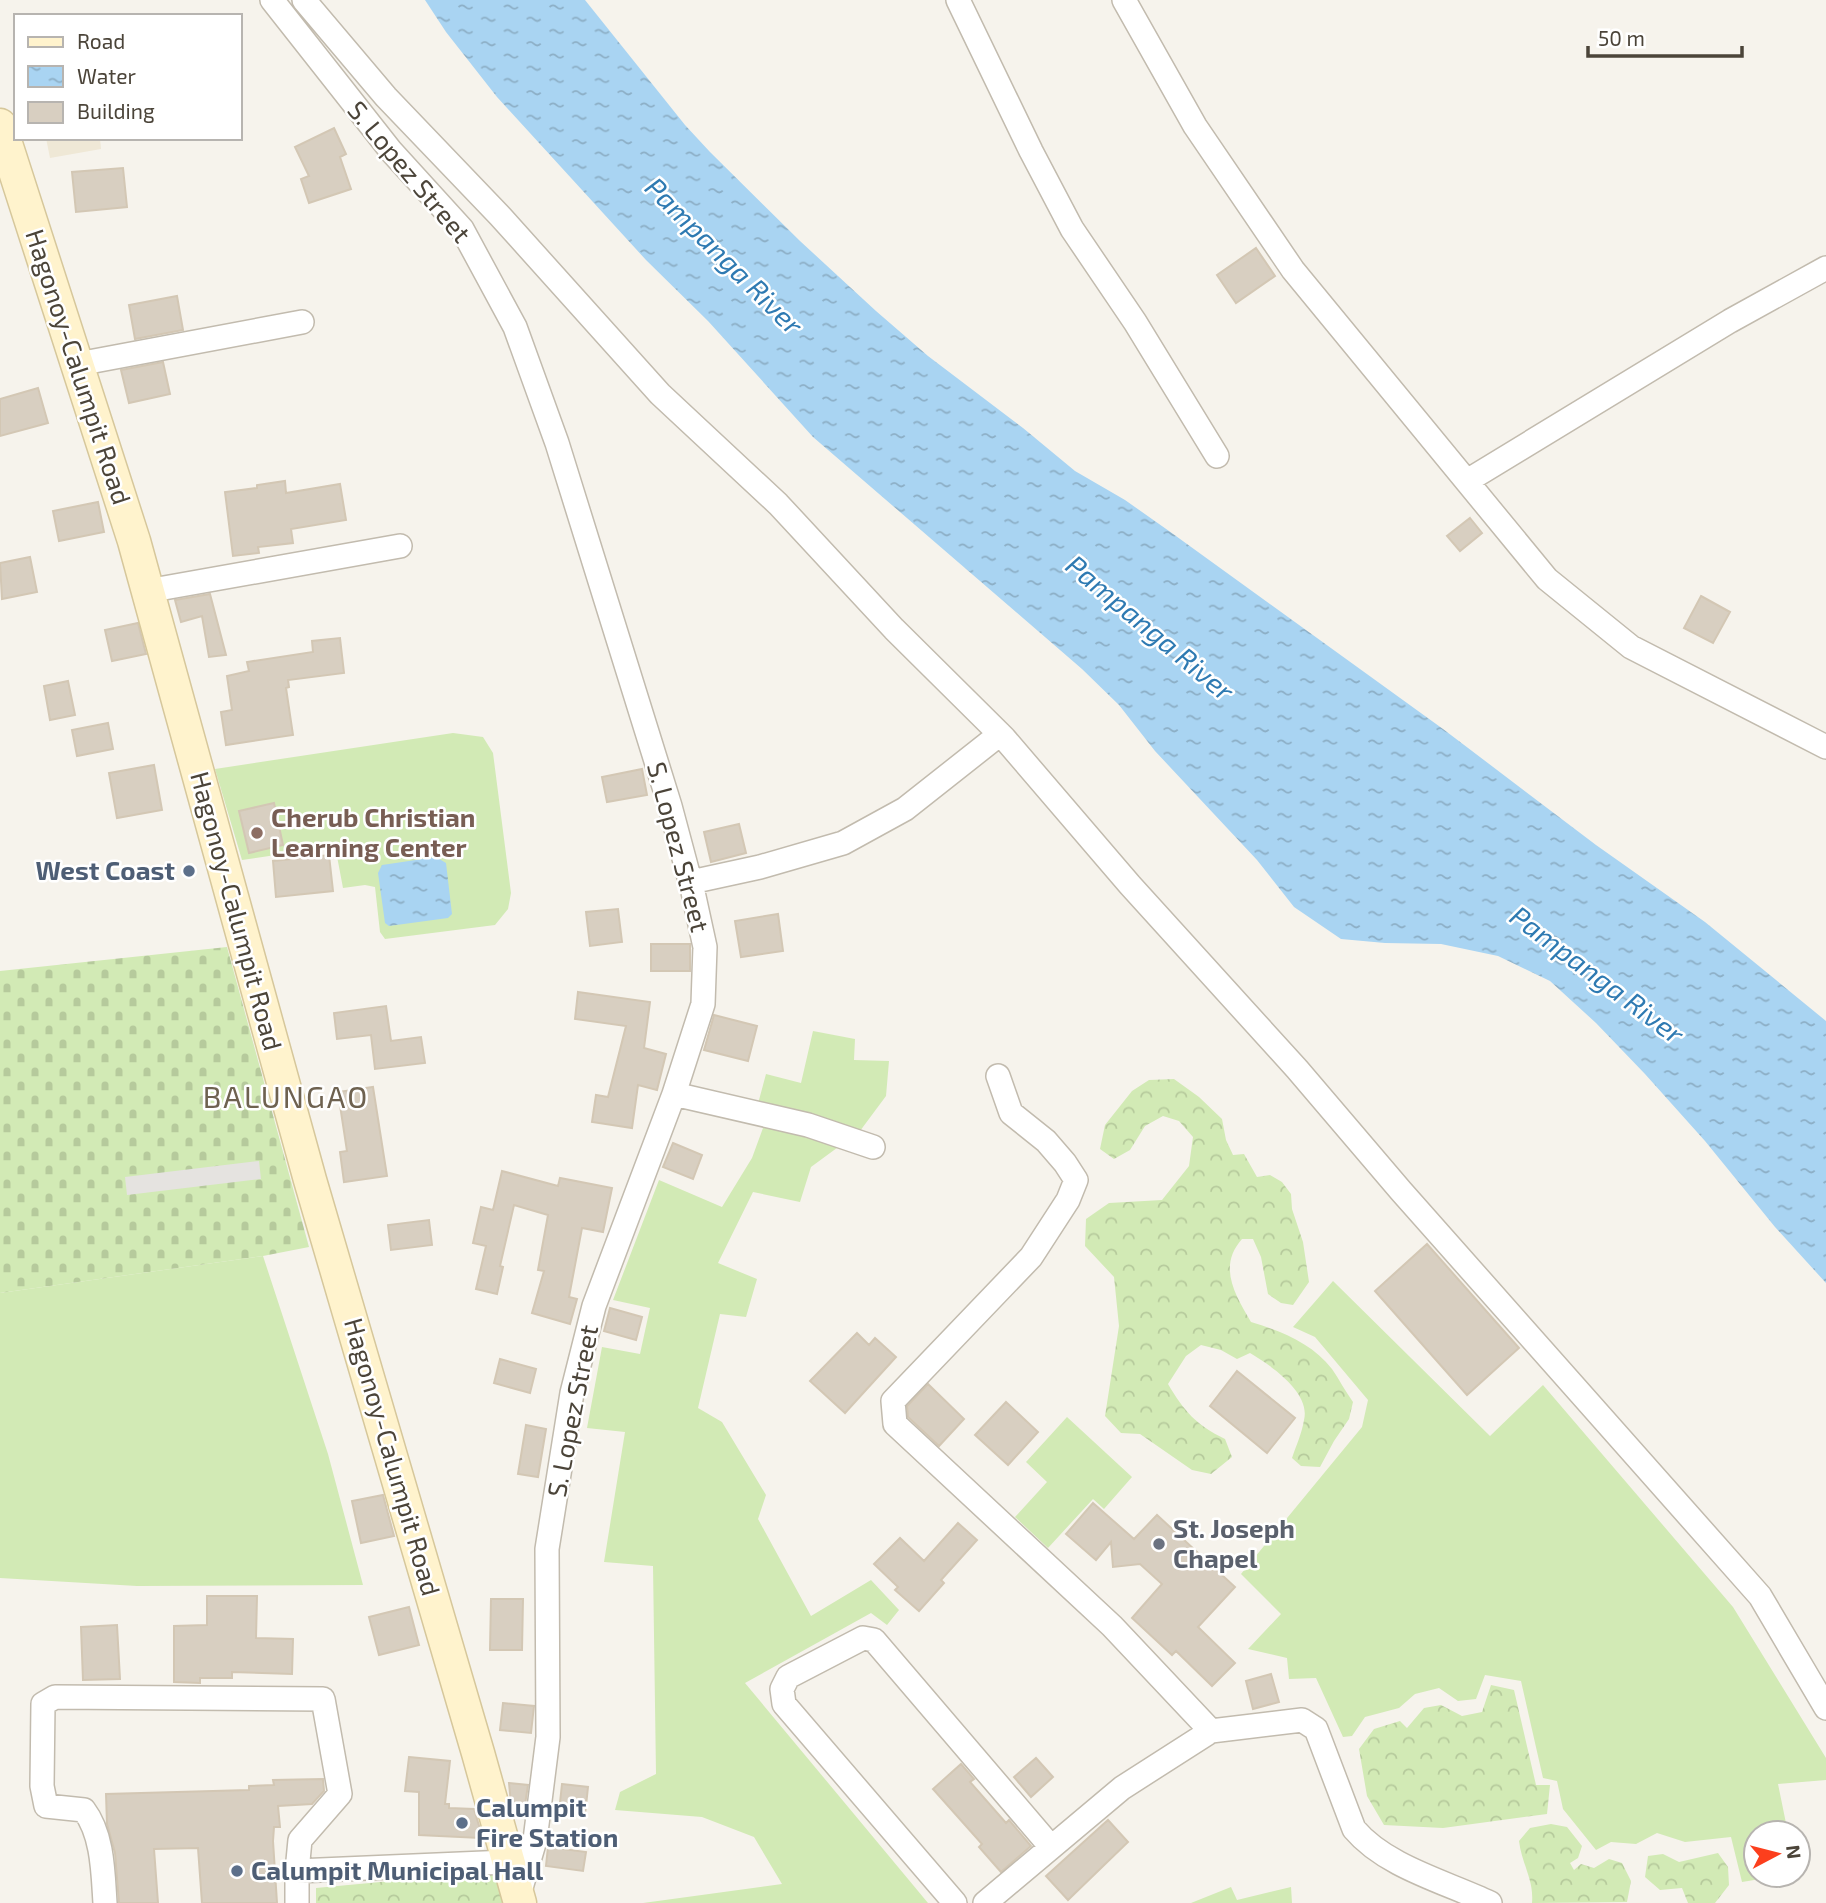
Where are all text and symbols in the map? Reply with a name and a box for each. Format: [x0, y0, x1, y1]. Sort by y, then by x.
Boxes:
legend [14, 14, 242, 140]
scale bar [1588, 14, 1742, 58]
text: 50 m [1598, 25, 1645, 50]
text: Road [77, 28, 125, 53]
text: Water [77, 63, 136, 88]
street label: S. Lopez Street [342, 94, 478, 248]
text: Building [77, 98, 155, 123]
water label: Pampanga River [639, 169, 811, 342]
street label: Hagonoy-Calumpit Road [20, 225, 139, 508]
water label: Pampanga River [1060, 547, 1242, 708]
street label: S. Lopez Street [642, 758, 717, 935]
street label: Hagonoy-Calumpit Road [185, 768, 290, 1053]
place label: Cherub Christian Learning Center [271, 801, 475, 862]
marker: Cherub Christian Learning Center [249, 825, 265, 841]
place label: West Coast [35, 854, 175, 885]
marker: West Coast [181, 863, 197, 879]
water label: Pampanga River [1504, 898, 1692, 1051]
district label: BALUNGAO [203, 1078, 369, 1114]
street label: Hagonoy-Calumpit Road [339, 1314, 448, 1599]
street label: S. Lopez Street [540, 1322, 603, 1499]
place label: St. Joseph Chapel [1173, 1512, 1295, 1573]
marker: St. Joseph Chapel [1151, 1536, 1167, 1552]
place label: Calumpit Fire Station [476, 1791, 618, 1852]
marker: Calumpit Fire Station [454, 1815, 470, 1831]
north arrow [1742, 1819, 1812, 1889]
text: N [1782, 1844, 1807, 1860]
place label: Calumpit Municipal Hall [251, 1854, 544, 1885]
marker: Calumpit Municipal Hall [229, 1863, 245, 1879]

